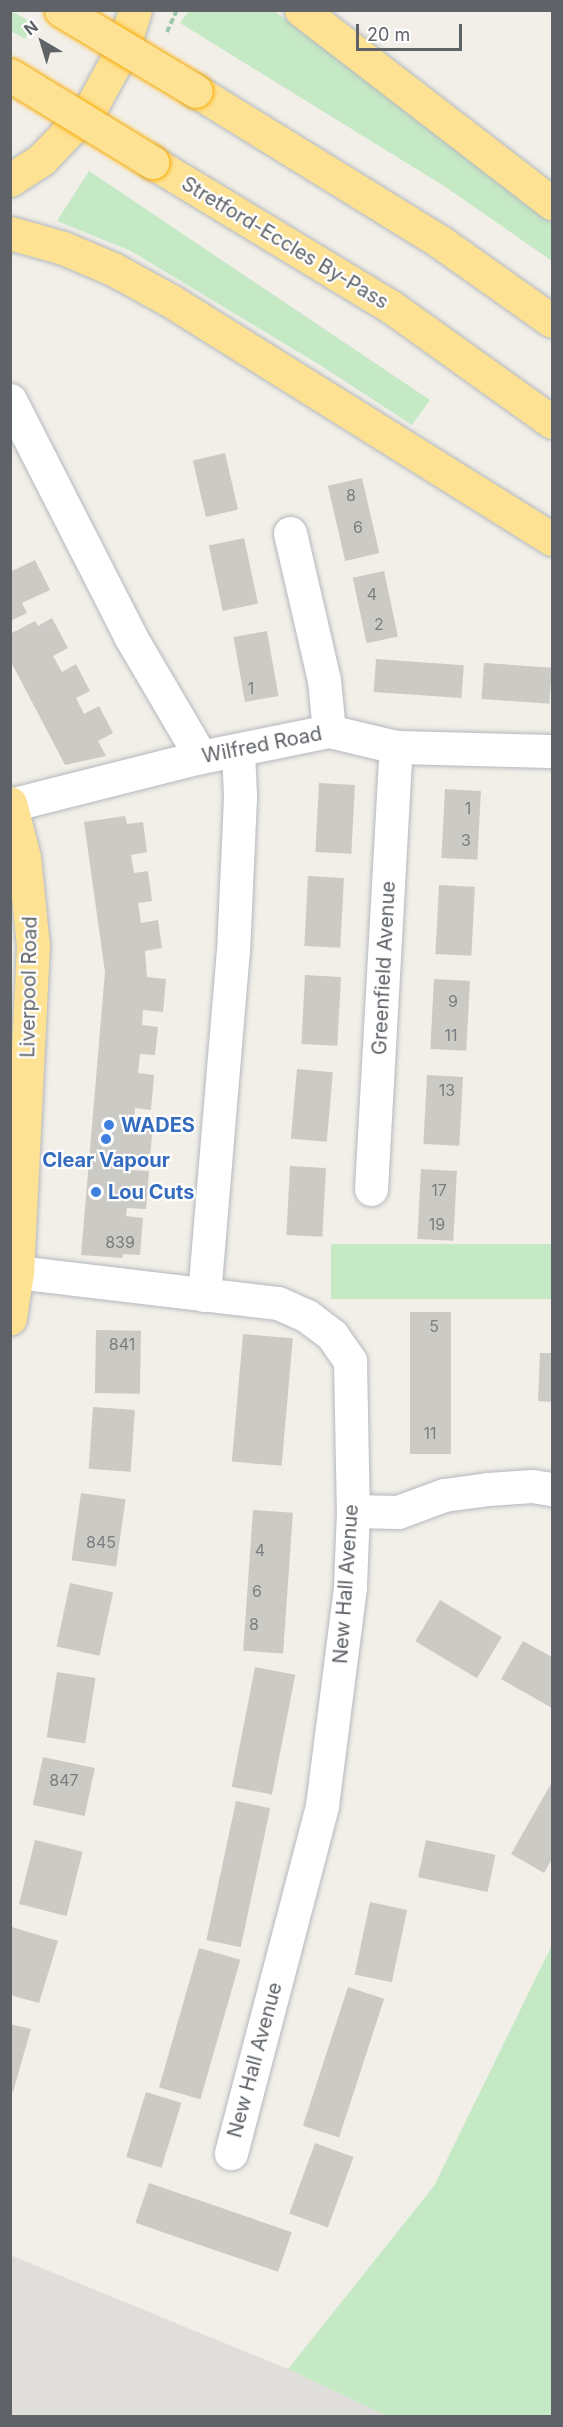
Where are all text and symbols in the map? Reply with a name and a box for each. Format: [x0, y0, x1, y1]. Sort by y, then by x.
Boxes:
north arrow [12, 12, 72, 72]
scale bar [359, 12, 466, 50]
text: N [20, 16, 42, 39]
text: 20 m [367, 24, 410, 45]
street label: Stretford-Eccles By-Pass [177, 172, 393, 314]
house number: 8 [346, 485, 356, 505]
house number: 6 [353, 517, 363, 537]
house number: 4 [367, 584, 377, 604]
house number: 2 [374, 614, 384, 634]
house number: 1 [248, 678, 254, 698]
street label: Wilfred Road [200, 722, 324, 768]
house number: 1 [465, 798, 471, 818]
house number: 3 [461, 830, 471, 850]
street label: Greenfield Avenue [367, 880, 401, 1056]
street label: Liverpool Road [16, 916, 42, 1058]
house number: 9 [448, 991, 458, 1011]
house number: 11 [444, 1025, 458, 1045]
house number: 13 [439, 1080, 455, 1100]
place label: WADES [121, 1113, 195, 1137]
marker: WADES [102, 1118, 116, 1132]
marker: Clear Vapour [99, 1132, 113, 1146]
place label: Clear Vapour [42, 1148, 170, 1172]
place label: Lou Cuts [108, 1180, 194, 1204]
house number: 17 [431, 1180, 447, 1200]
marker: Lou Cuts [89, 1185, 103, 1199]
house number: 19 [429, 1214, 445, 1234]
house number: 839 [105, 1232, 135, 1252]
house number: 5 [429, 1316, 439, 1336]
house number: 841 [109, 1334, 135, 1354]
house number: 11 [423, 1423, 437, 1443]
street label: New Hall Avenue [328, 1503, 364, 1665]
house number: 845 [86, 1532, 116, 1552]
house number: 4 [255, 1540, 265, 1560]
house number: 6 [252, 1581, 262, 1601]
house number: 8 [249, 1614, 259, 1634]
house number: 847 [49, 1770, 79, 1790]
street label: New Hall Avenue [223, 1980, 287, 2140]

